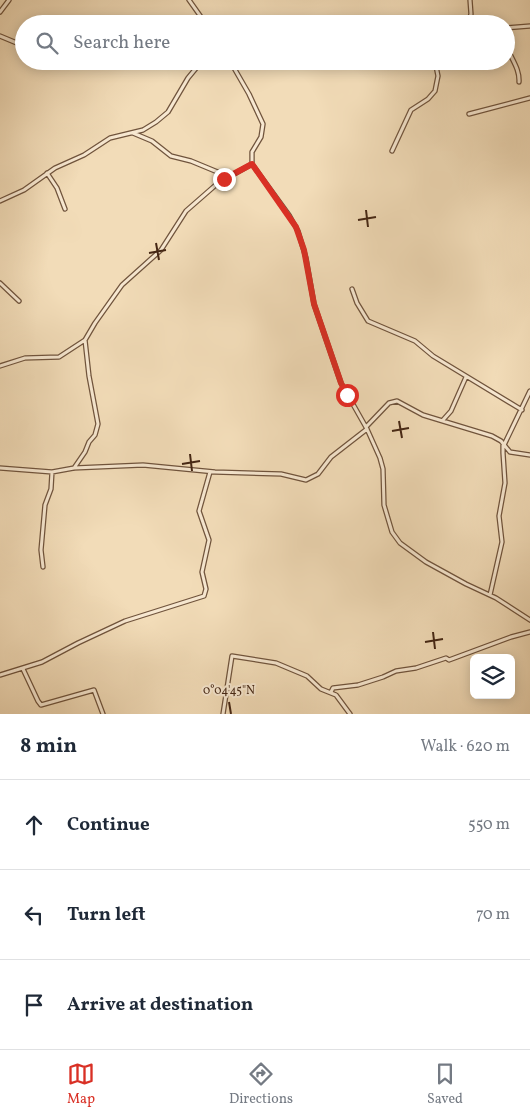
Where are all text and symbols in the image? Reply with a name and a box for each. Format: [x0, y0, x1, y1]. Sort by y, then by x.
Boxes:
search box [15, 15, 515, 70]
icon: search [33, 29, 61, 57]
text: Search here [73, 30, 170, 56]
route end [213, 168, 236, 191]
route start [336, 384, 359, 407]
map controls [470, 654, 515, 699]
button: layers [470, 654, 515, 699]
text: 0°04'45"N [203, 683, 255, 699]
text: 8 min [20, 732, 77, 761]
text: Walk · 620 m [421, 736, 510, 758]
icon: ahead [20, 811, 48, 839]
text: Continue [67, 812, 150, 838]
text: 550 m [468, 814, 510, 836]
icon: left [20, 901, 48, 929]
text: Turn left [67, 902, 146, 928]
text: 70 m [476, 904, 510, 926]
icon: arrive [20, 991, 48, 1019]
text: Arrive at destination [67, 992, 253, 1018]
tab: Map [67, 1060, 95, 1109]
tab: Directions [229, 1060, 293, 1109]
tab: Saved [427, 1060, 463, 1109]

